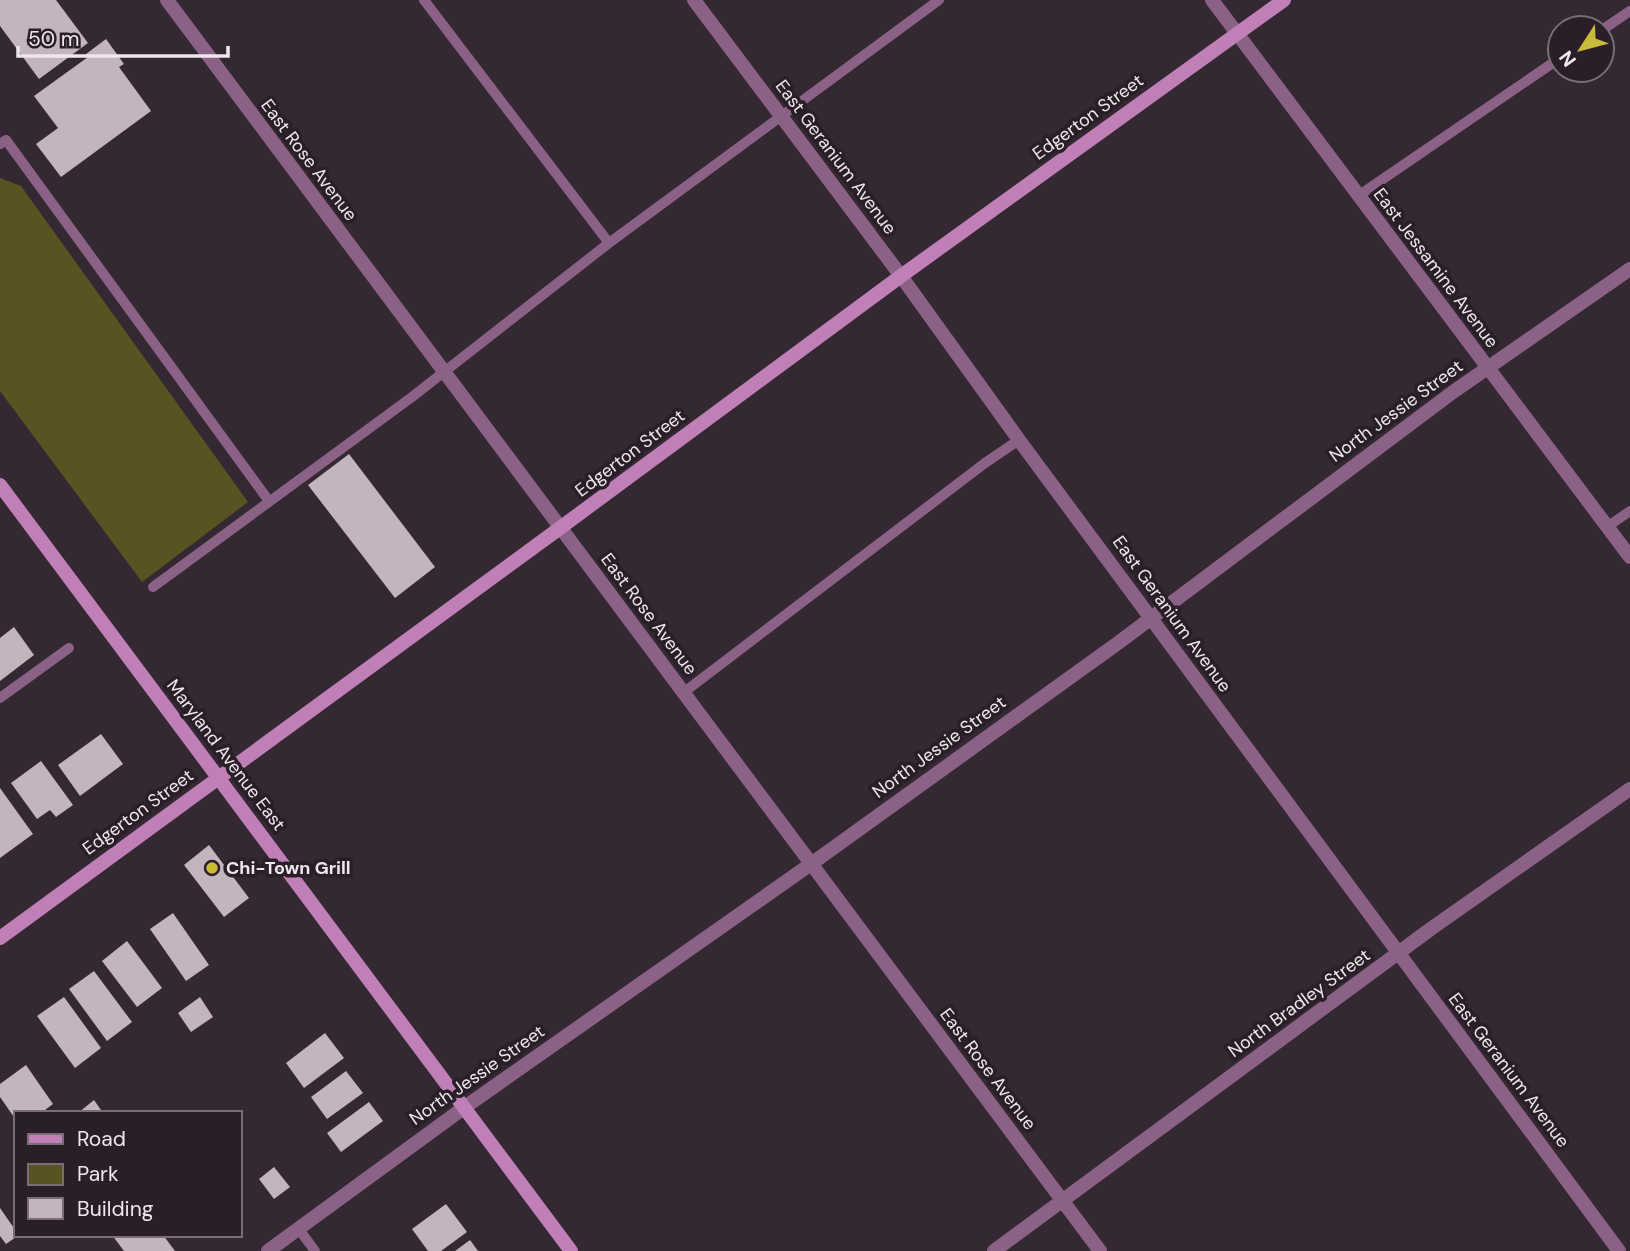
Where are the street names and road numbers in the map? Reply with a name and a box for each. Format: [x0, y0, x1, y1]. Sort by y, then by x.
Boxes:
street label: Edgerton Street [1028, 69, 1148, 165]
street label: East Geranium Avenue [770, 75, 902, 239]
street label: East Rose Avenue [255, 94, 363, 226]
street label: East Jessamine Avenue [1368, 183, 1504, 353]
street label: North Jessie Street [1324, 354, 1468, 468]
street label: Edgerton Street [570, 404, 690, 502]
street label: East Geranium Avenue [1107, 531, 1237, 697]
street label: East Rose Avenue [595, 548, 703, 680]
street label: Maryland Avenue East [161, 675, 291, 835]
street label: North Jessie Street [867, 690, 1011, 804]
street label: Edgerton Street [78, 764, 198, 860]
street label: North Bradley Street [1223, 943, 1375, 1063]
street label: East Geranium Avenue [1443, 988, 1575, 1152]
street label: East Rose Avenue [934, 1003, 1042, 1135]
street label: North Jessie Street [405, 1019, 549, 1131]

